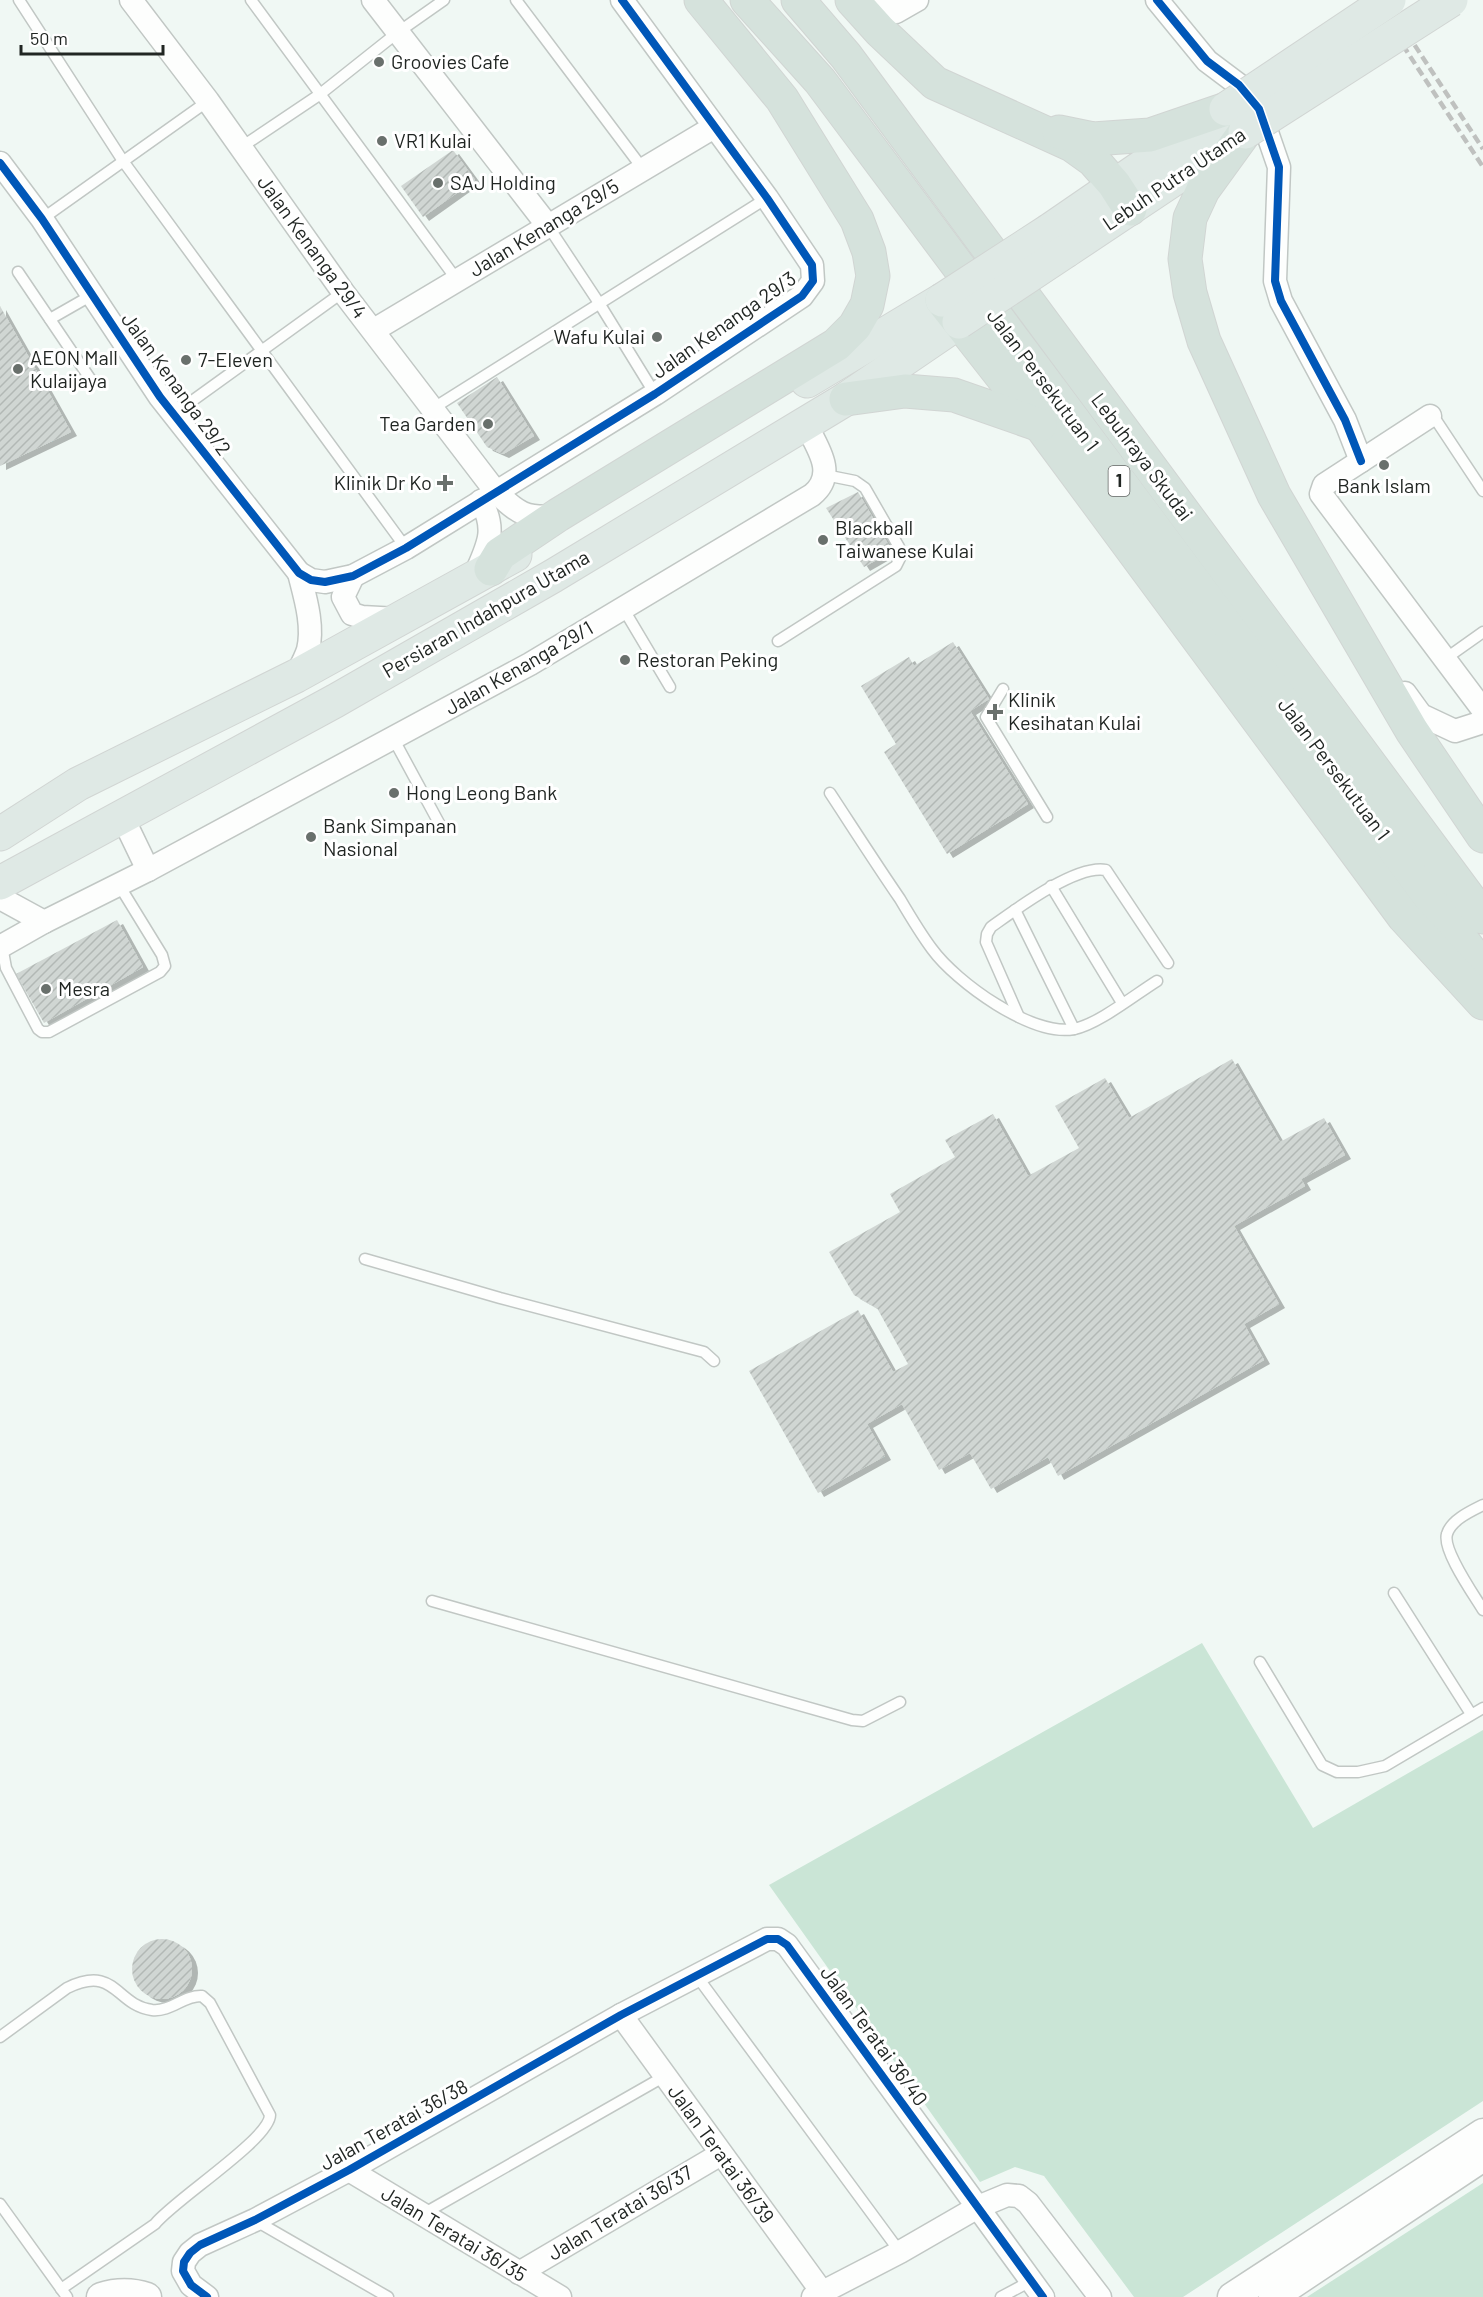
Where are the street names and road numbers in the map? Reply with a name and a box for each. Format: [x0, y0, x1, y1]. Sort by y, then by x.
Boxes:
street label: Lebuh Putra Utama [1098, 122, 1249, 235]
street label: Jalan Kenanga 29/4 [253, 170, 373, 323]
street label: Jalan Kenanga 29/5 [464, 173, 623, 281]
street label: Jalan Kenanga 29/3 [647, 266, 800, 383]
street label: Jalan Persekutuan 1 [983, 304, 1105, 455]
street label: Jalan Kenanga 29/2 [117, 307, 237, 459]
street label: Lebuhraya Skudai [1087, 388, 1199, 525]
road number: 1 [1108, 466, 1130, 496]
street label: Persiaran Indahpura Utama [378, 544, 593, 682]
street label: Jalan Kenanga 29/1 [440, 615, 597, 719]
street label: Jalan Persekutuan 1 [1274, 693, 1396, 844]
street label: Jalan Teratai 36/40 [816, 1961, 934, 2110]
street label: Jalan Teratai 36/38 [315, 2074, 472, 2175]
street label: Jalan Teratai 36/39 [664, 2079, 780, 2227]
street label: Jalan Teratai 36/37 [543, 2159, 697, 2265]
street label: Jalan Teratai 36/35 [378, 2180, 531, 2286]

